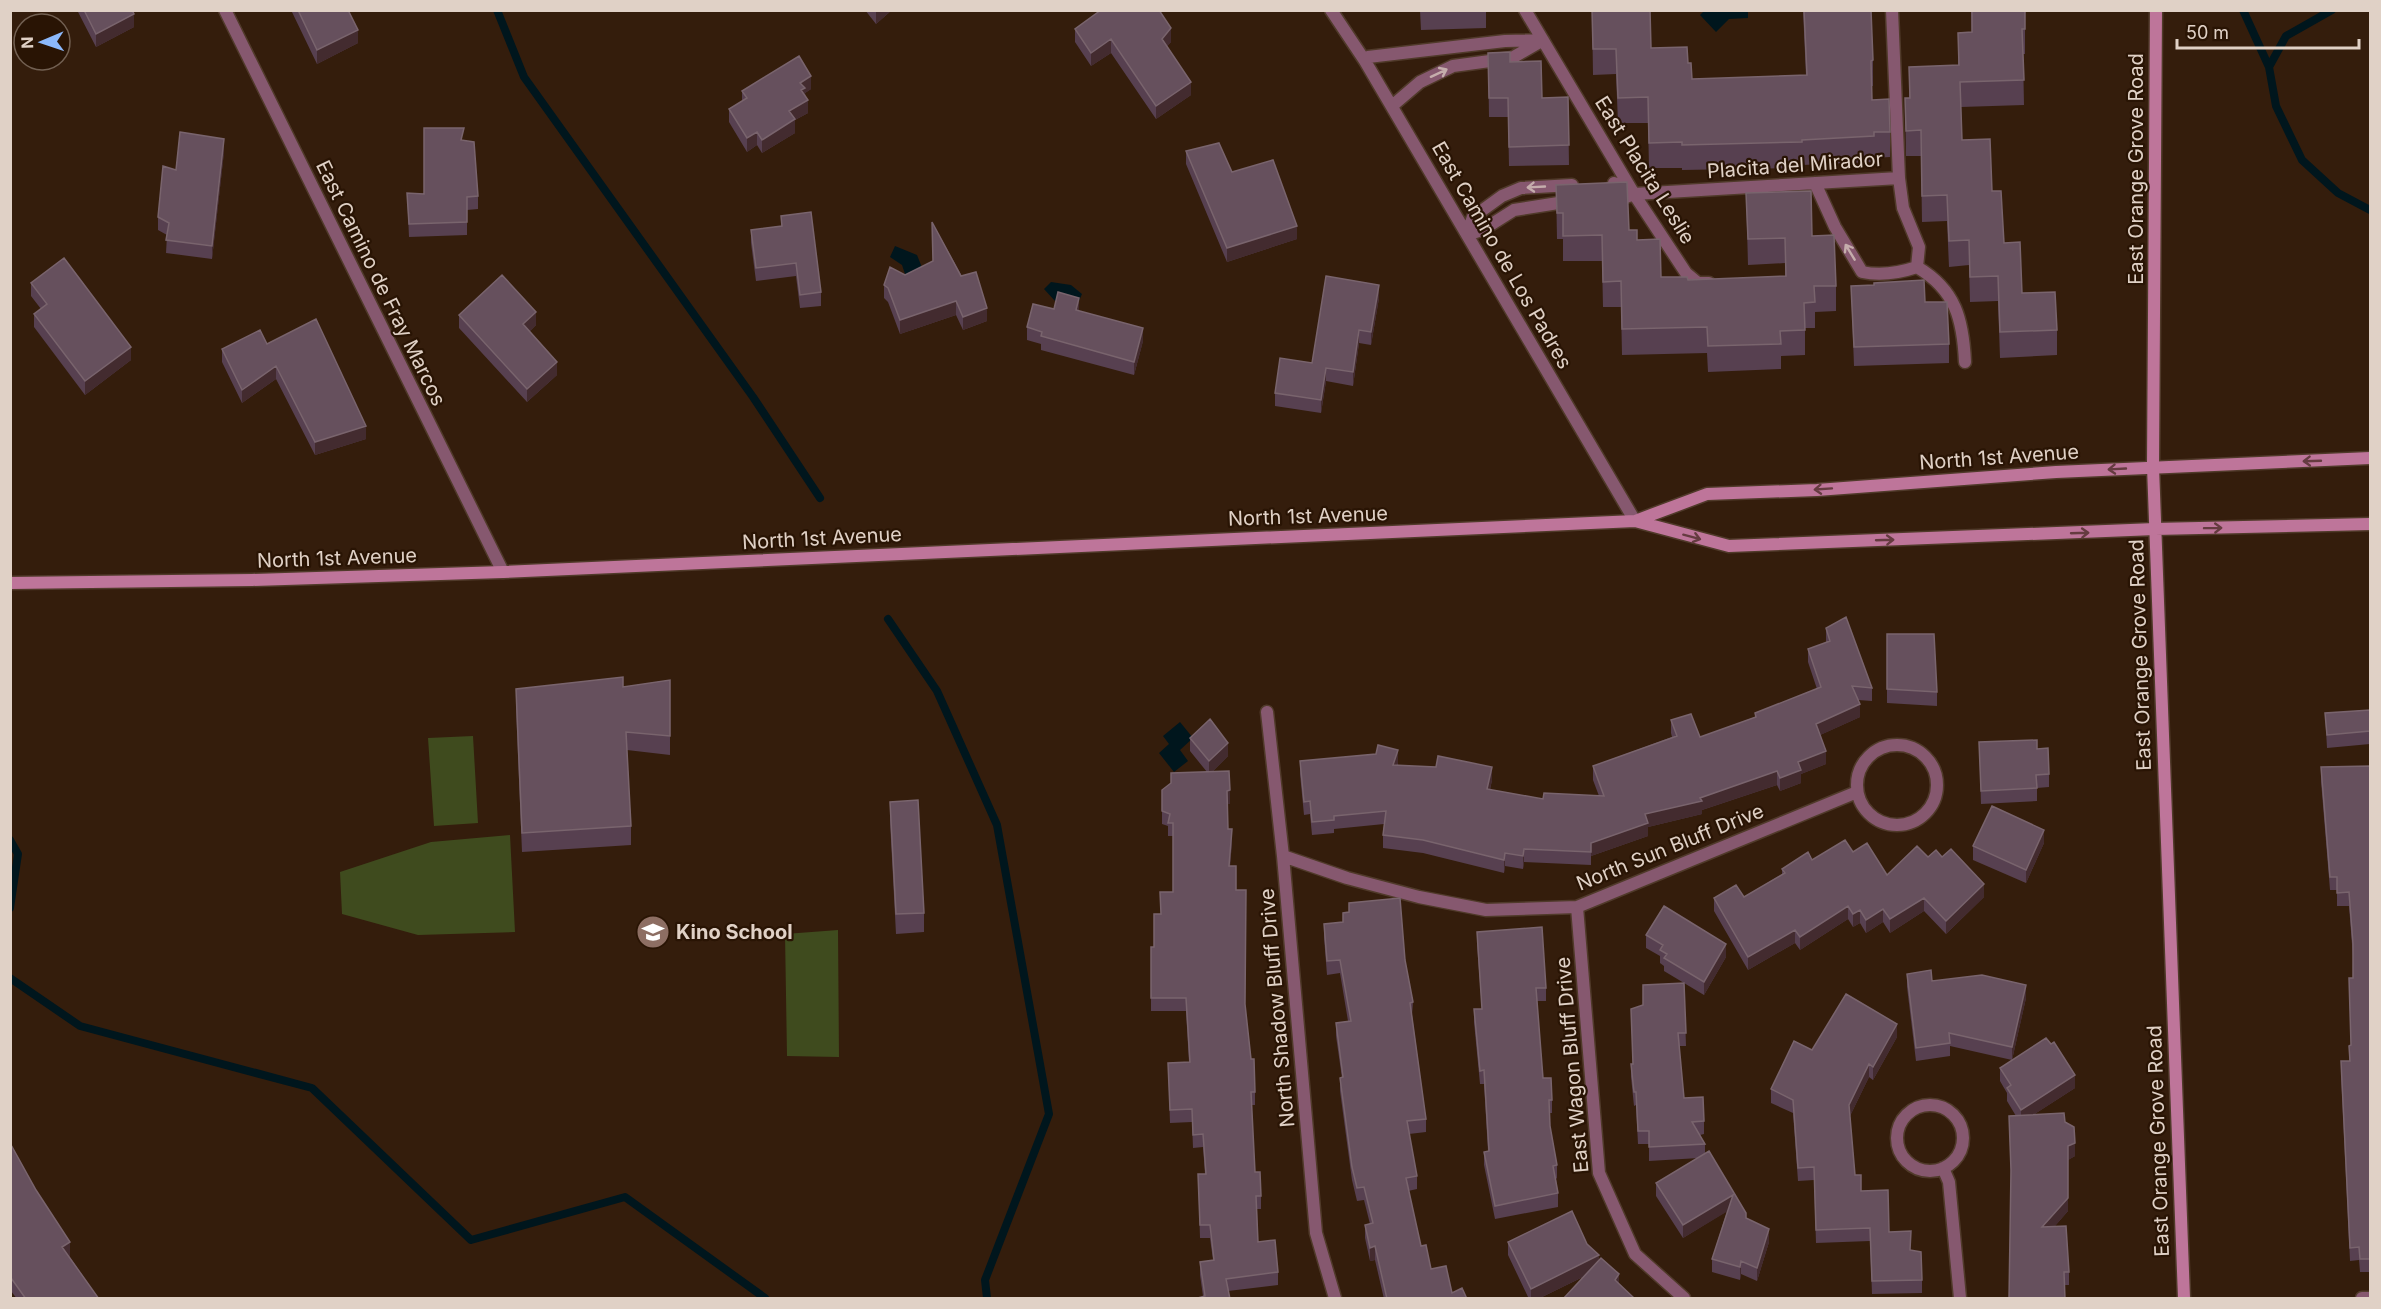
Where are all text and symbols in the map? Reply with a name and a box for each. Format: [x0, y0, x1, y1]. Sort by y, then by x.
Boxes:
north arrow [12, 12, 72, 72]
scale bar [2177, 12, 2358, 50]
text: 50 m [2186, 22, 2229, 43]
text: N [17, 36, 37, 49]
street label: East Orange Grove Road [2124, 53, 2148, 285]
one-way arrow [1430, 66, 1448, 78]
street label: East Placita Leslie [1590, 92, 1700, 248]
street label: East Camino de Los Padres [1427, 137, 1577, 373]
street label: Placita del Mirador [1706, 147, 1884, 183]
street label: East Camino de Fray Marcos [311, 156, 451, 410]
one-way arrow [1527, 182, 1547, 193]
one-way arrow [1844, 244, 1856, 261]
street label: North 1st Avenue [1918, 439, 2080, 475]
one-way arrow [2303, 455, 2323, 466]
one-way arrow [2108, 464, 2128, 475]
one-way arrow [1813, 484, 1833, 495]
street label: North 1st Avenue [1228, 501, 1388, 531]
street label: North 1st Avenue [741, 522, 903, 554]
one-way arrow [2203, 522, 2223, 534]
one-way arrow [2070, 528, 2090, 539]
one-way arrow [1682, 531, 1701, 543]
one-way arrow [1875, 534, 1895, 546]
street label: East Orange Grove Road [2124, 539, 2156, 771]
street label: North 1st Avenue [257, 543, 417, 573]
street label: North Sun Bluff Drive [1573, 798, 1767, 896]
street label: North Shadow Bluff Drive [1255, 888, 1299, 1128]
school or university icon: Kino School [635, 914, 671, 950]
place label: Kino School [676, 920, 793, 944]
street label: East Wagon Bluff Drive [1551, 956, 1593, 1174]
street label: East Orange Grove Road [2142, 1025, 2174, 1257]

